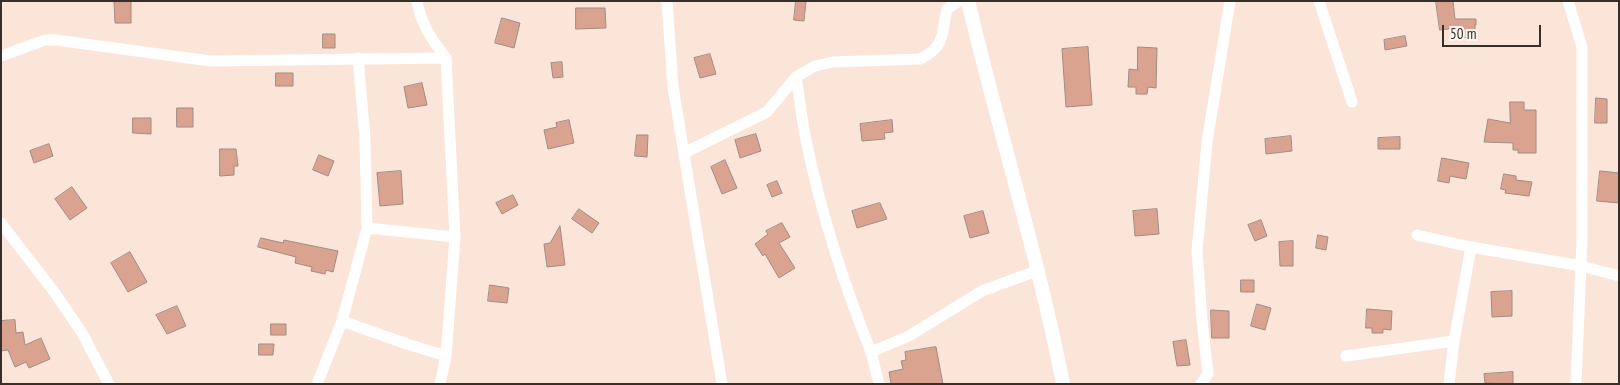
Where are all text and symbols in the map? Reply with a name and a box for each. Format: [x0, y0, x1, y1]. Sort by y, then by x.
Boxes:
scale bar [1445, 15, 1544, 47]
text: 50 m [1450, 24, 1476, 43]

